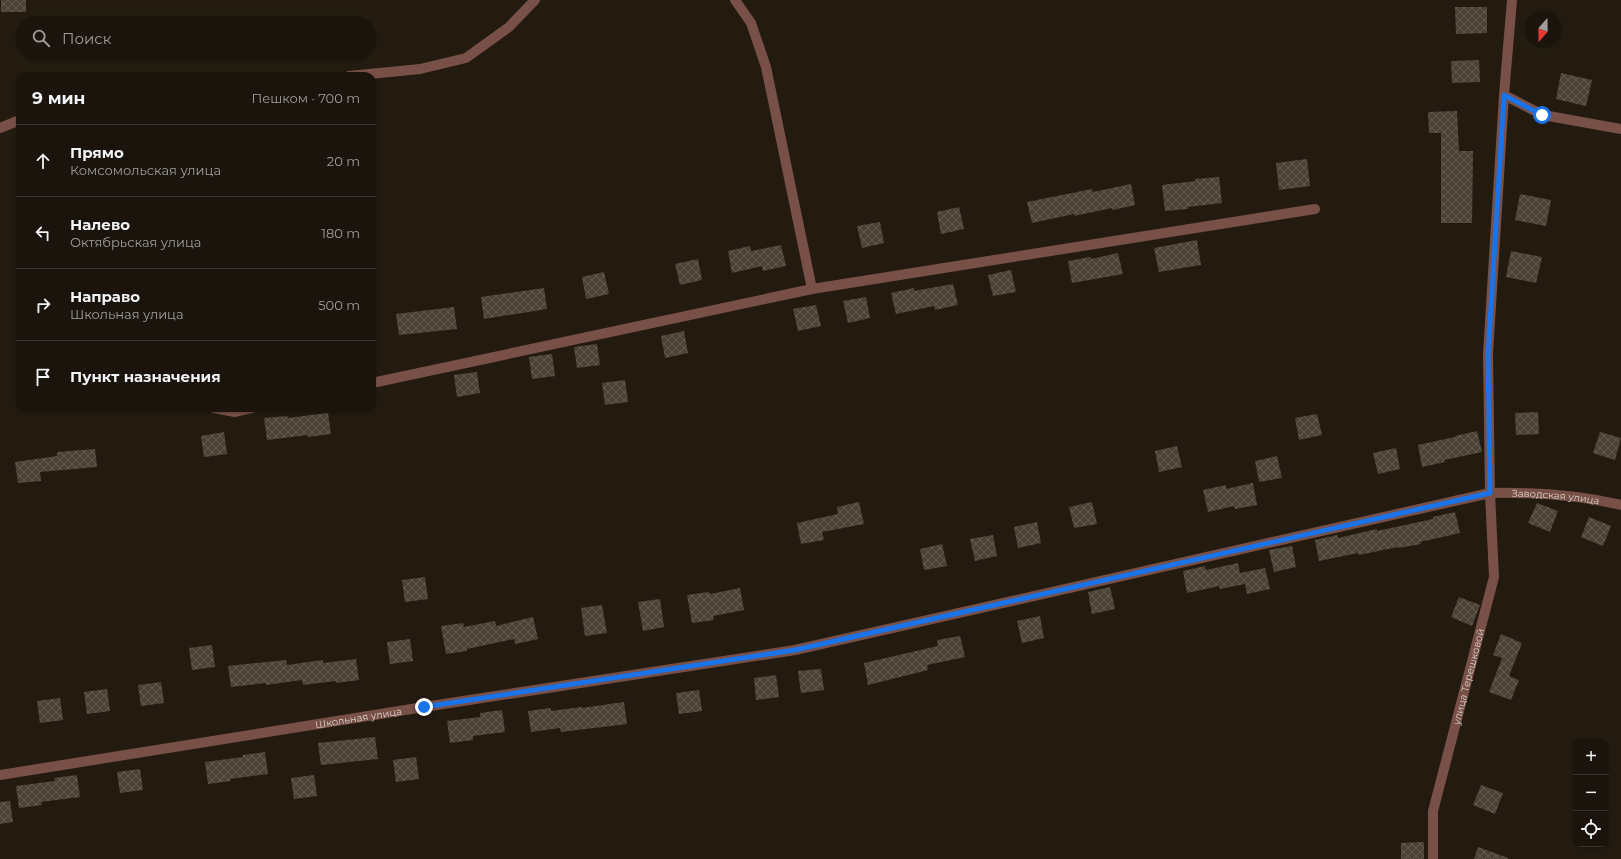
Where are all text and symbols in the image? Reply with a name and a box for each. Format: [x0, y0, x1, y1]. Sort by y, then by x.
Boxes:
north arrow [1525, 12, 1561, 48]
search box [16, 16, 376, 60]
icon: search [30, 27, 52, 49]
text: Поиск [62, 29, 111, 48]
text: 9 мин [32, 88, 85, 108]
text: Пешком · 700 m [251, 90, 360, 106]
route start [1533, 106, 1551, 124]
text: Прямо [70, 143, 124, 162]
icon: ahead [32, 150, 54, 172]
text: 20 m [327, 153, 360, 169]
text: Комсомольская улица [70, 162, 221, 178]
text: Налево [70, 215, 130, 234]
icon: left [32, 222, 54, 244]
text: 180 m [321, 225, 360, 241]
text: Октябрьская улица [70, 234, 201, 250]
text: Направо [70, 287, 140, 306]
icon: right [32, 294, 54, 316]
text: 500 m [318, 297, 360, 313]
text: Школьная улица [70, 306, 184, 322]
icon: arrive [32, 366, 54, 388]
text: Пункт назначения [70, 367, 221, 386]
street label: Заводская улица [1512, 486, 1600, 507]
street label: улица Терешковой [1449, 627, 1487, 727]
route end [415, 698, 433, 716]
street label: Школьная улица [314, 704, 403, 731]
map controls [1573, 739, 1609, 847]
button: + [1573, 739, 1609, 775]
button: − [1573, 775, 1609, 811]
button: locate [1573, 811, 1609, 847]

